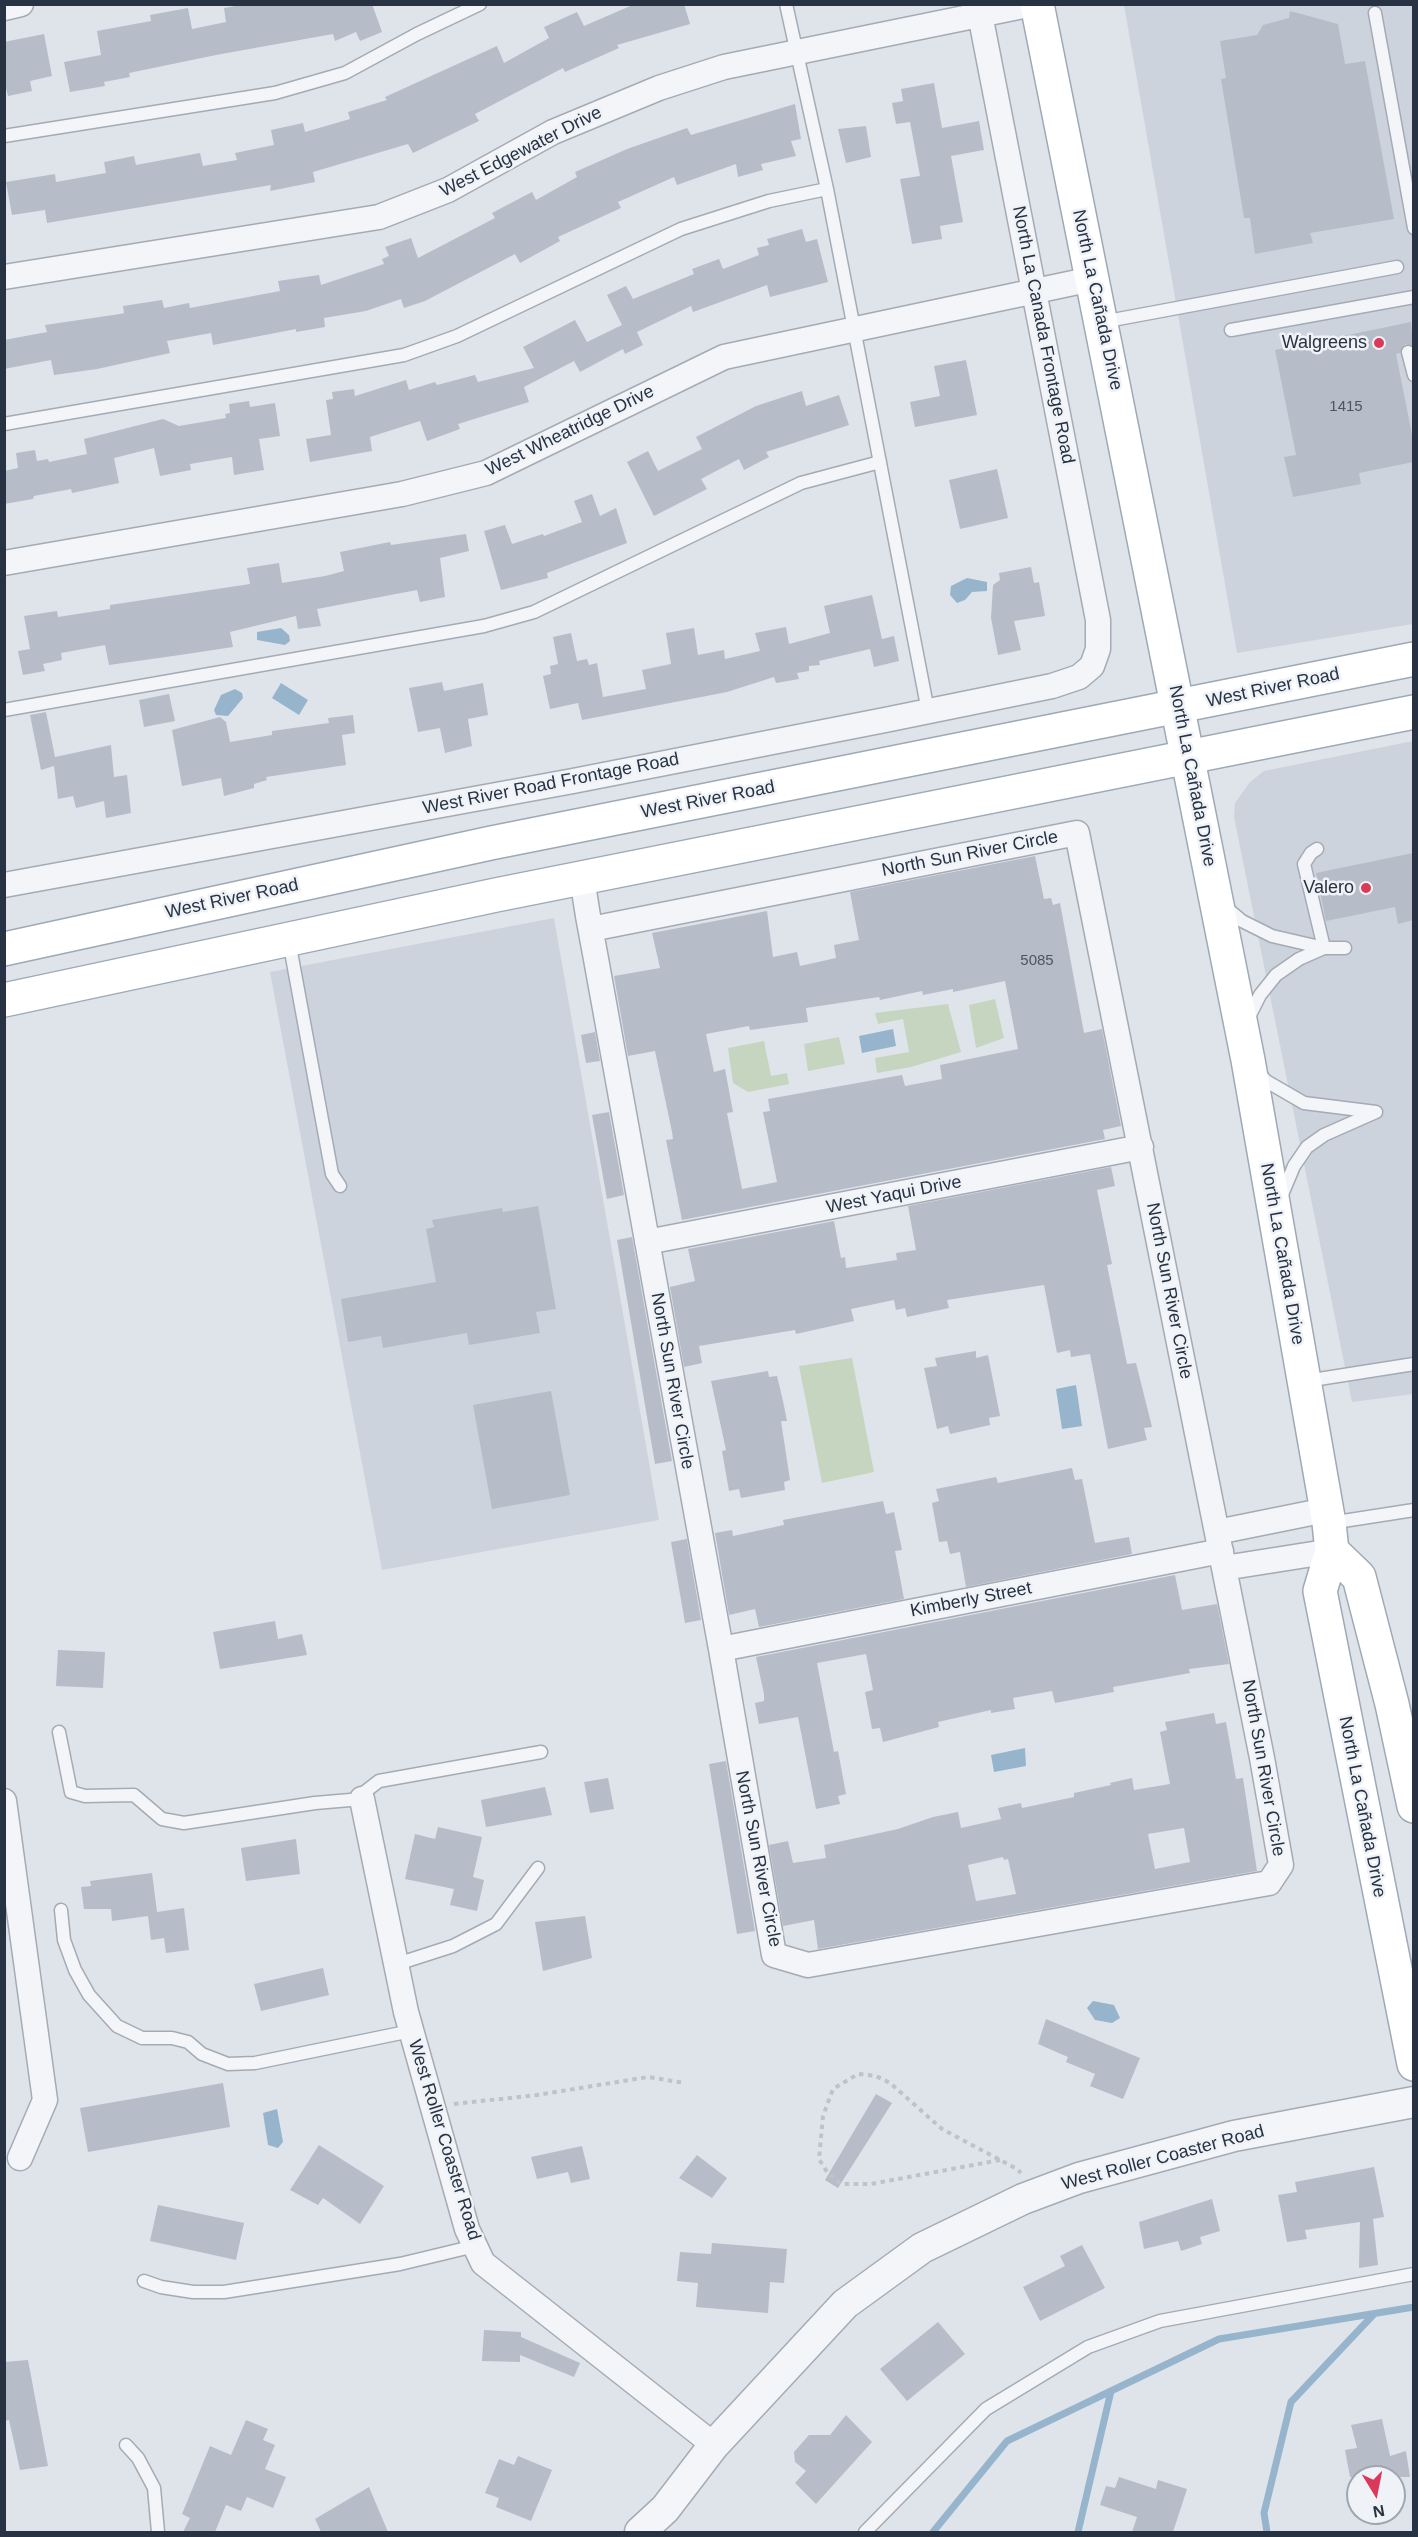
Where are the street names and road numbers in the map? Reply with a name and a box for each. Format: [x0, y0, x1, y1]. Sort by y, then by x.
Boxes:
street label: West Edgewater Drive [436, 102, 606, 202]
street label: North La Canada Frontage Road [1007, 204, 1079, 466]
street label: North La Cañada Drive [1067, 208, 1127, 392]
street label: West Wheatridge Drive [482, 381, 658, 481]
street label: West River Road [1204, 663, 1342, 713]
street label: North La Cañada Drive [1164, 684, 1220, 868]
street label: West River Road Frontage Road [421, 749, 681, 819]
street label: West River Road [639, 776, 777, 824]
street label: North Sun River Circle [880, 826, 1060, 882]
street label: West River Road [163, 874, 301, 924]
street label: North La Cañada Drive [1255, 1161, 1309, 1347]
street label: West Yaqui Drive [825, 1171, 963, 1219]
street label: North Sun River Circle [1141, 1201, 1197, 1381]
street label: North Sun River Circle [646, 1291, 698, 1471]
street label: Kimberly Street [909, 1578, 1033, 1622]
street label: North Sun River Circle [1237, 1678, 1289, 1858]
street label: North La Cañada Drive [1334, 1715, 1390, 1899]
street label: North Sun River Circle [730, 1769, 786, 1949]
street label: West Roller Coaster Road [403, 2037, 485, 2243]
street label: West Roller Coaster Road [1059, 2121, 1267, 2195]

